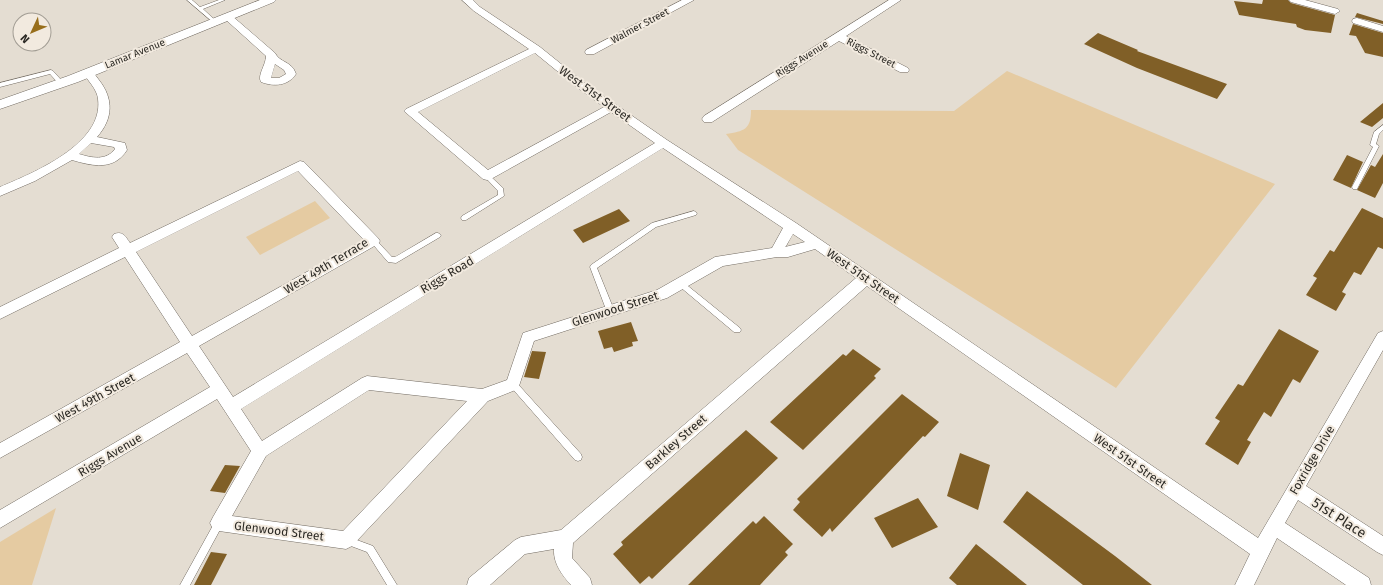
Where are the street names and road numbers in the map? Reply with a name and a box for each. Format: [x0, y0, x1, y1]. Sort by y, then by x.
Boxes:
street label: Walmer Street [609, 6, 671, 46]
street label: Riggs Street [844, 35, 898, 71]
street label: Lamar Avenue [103, 36, 167, 72]
street label: Riggs Avenue [773, 38, 831, 80]
street label: West 51st Street [556, 63, 634, 125]
street label: West 49th Terrace [281, 235, 371, 297]
street label: West 51st Street [824, 246, 903, 307]
street label: Riggs Road [418, 254, 476, 296]
street label: Glenwood Street [570, 288, 661, 330]
street label: West 49th Street [53, 370, 138, 426]
street label: Barkley Street [643, 411, 710, 472]
street label: Foxridge Drive [1287, 423, 1337, 497]
street label: Riggs Avenue [76, 431, 144, 479]
street label: West 51st Street [1091, 431, 1170, 492]
street label: 51st Place [1309, 494, 1369, 542]
street label: Glenwood Street [233, 519, 325, 544]

